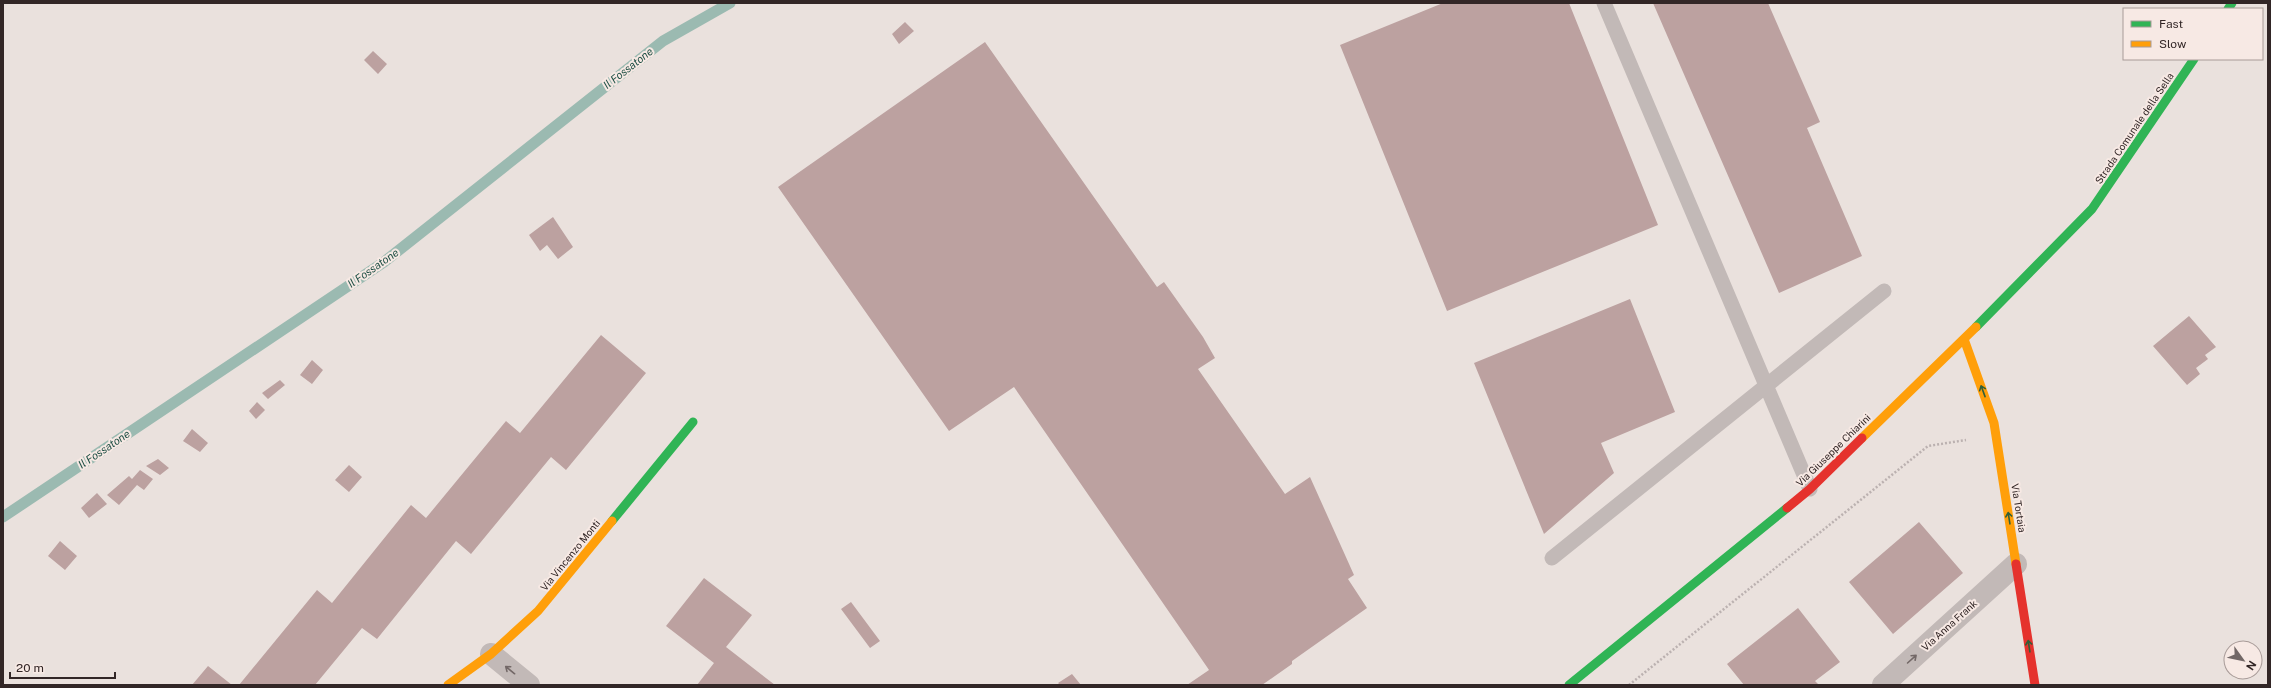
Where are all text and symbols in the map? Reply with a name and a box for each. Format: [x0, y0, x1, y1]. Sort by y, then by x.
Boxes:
legend [2123, 8, 2263, 60]
text: Fast [2159, 17, 2184, 31]
text: Slow [2159, 37, 2187, 51]
water label: Il Fossatone [601, 45, 655, 91]
street label: Strada Comunale della Sella [2092, 70, 2176, 186]
water label: Il Fossatone [345, 246, 401, 290]
one-way arrow [1978, 386, 1986, 398]
street label: Via Giuseppe Chiarini [1793, 411, 1873, 489]
water label: Il Fossatone [76, 427, 132, 471]
street label: Via Tortaia [2009, 483, 2029, 533]
one-way arrow [2005, 512, 2013, 525]
street label: Via Vincenzo Monti [538, 517, 602, 593]
street label: Via Anna Frank [1919, 597, 1979, 653]
one-way arrow [2025, 640, 2033, 653]
north arrow [2223, 640, 2263, 680]
scale bar [10, 654, 115, 680]
one-way arrow [1906, 655, 1916, 664]
text: N [2244, 659, 2259, 672]
text: 20 m [16, 661, 44, 675]
one-way arrow [504, 665, 515, 674]

